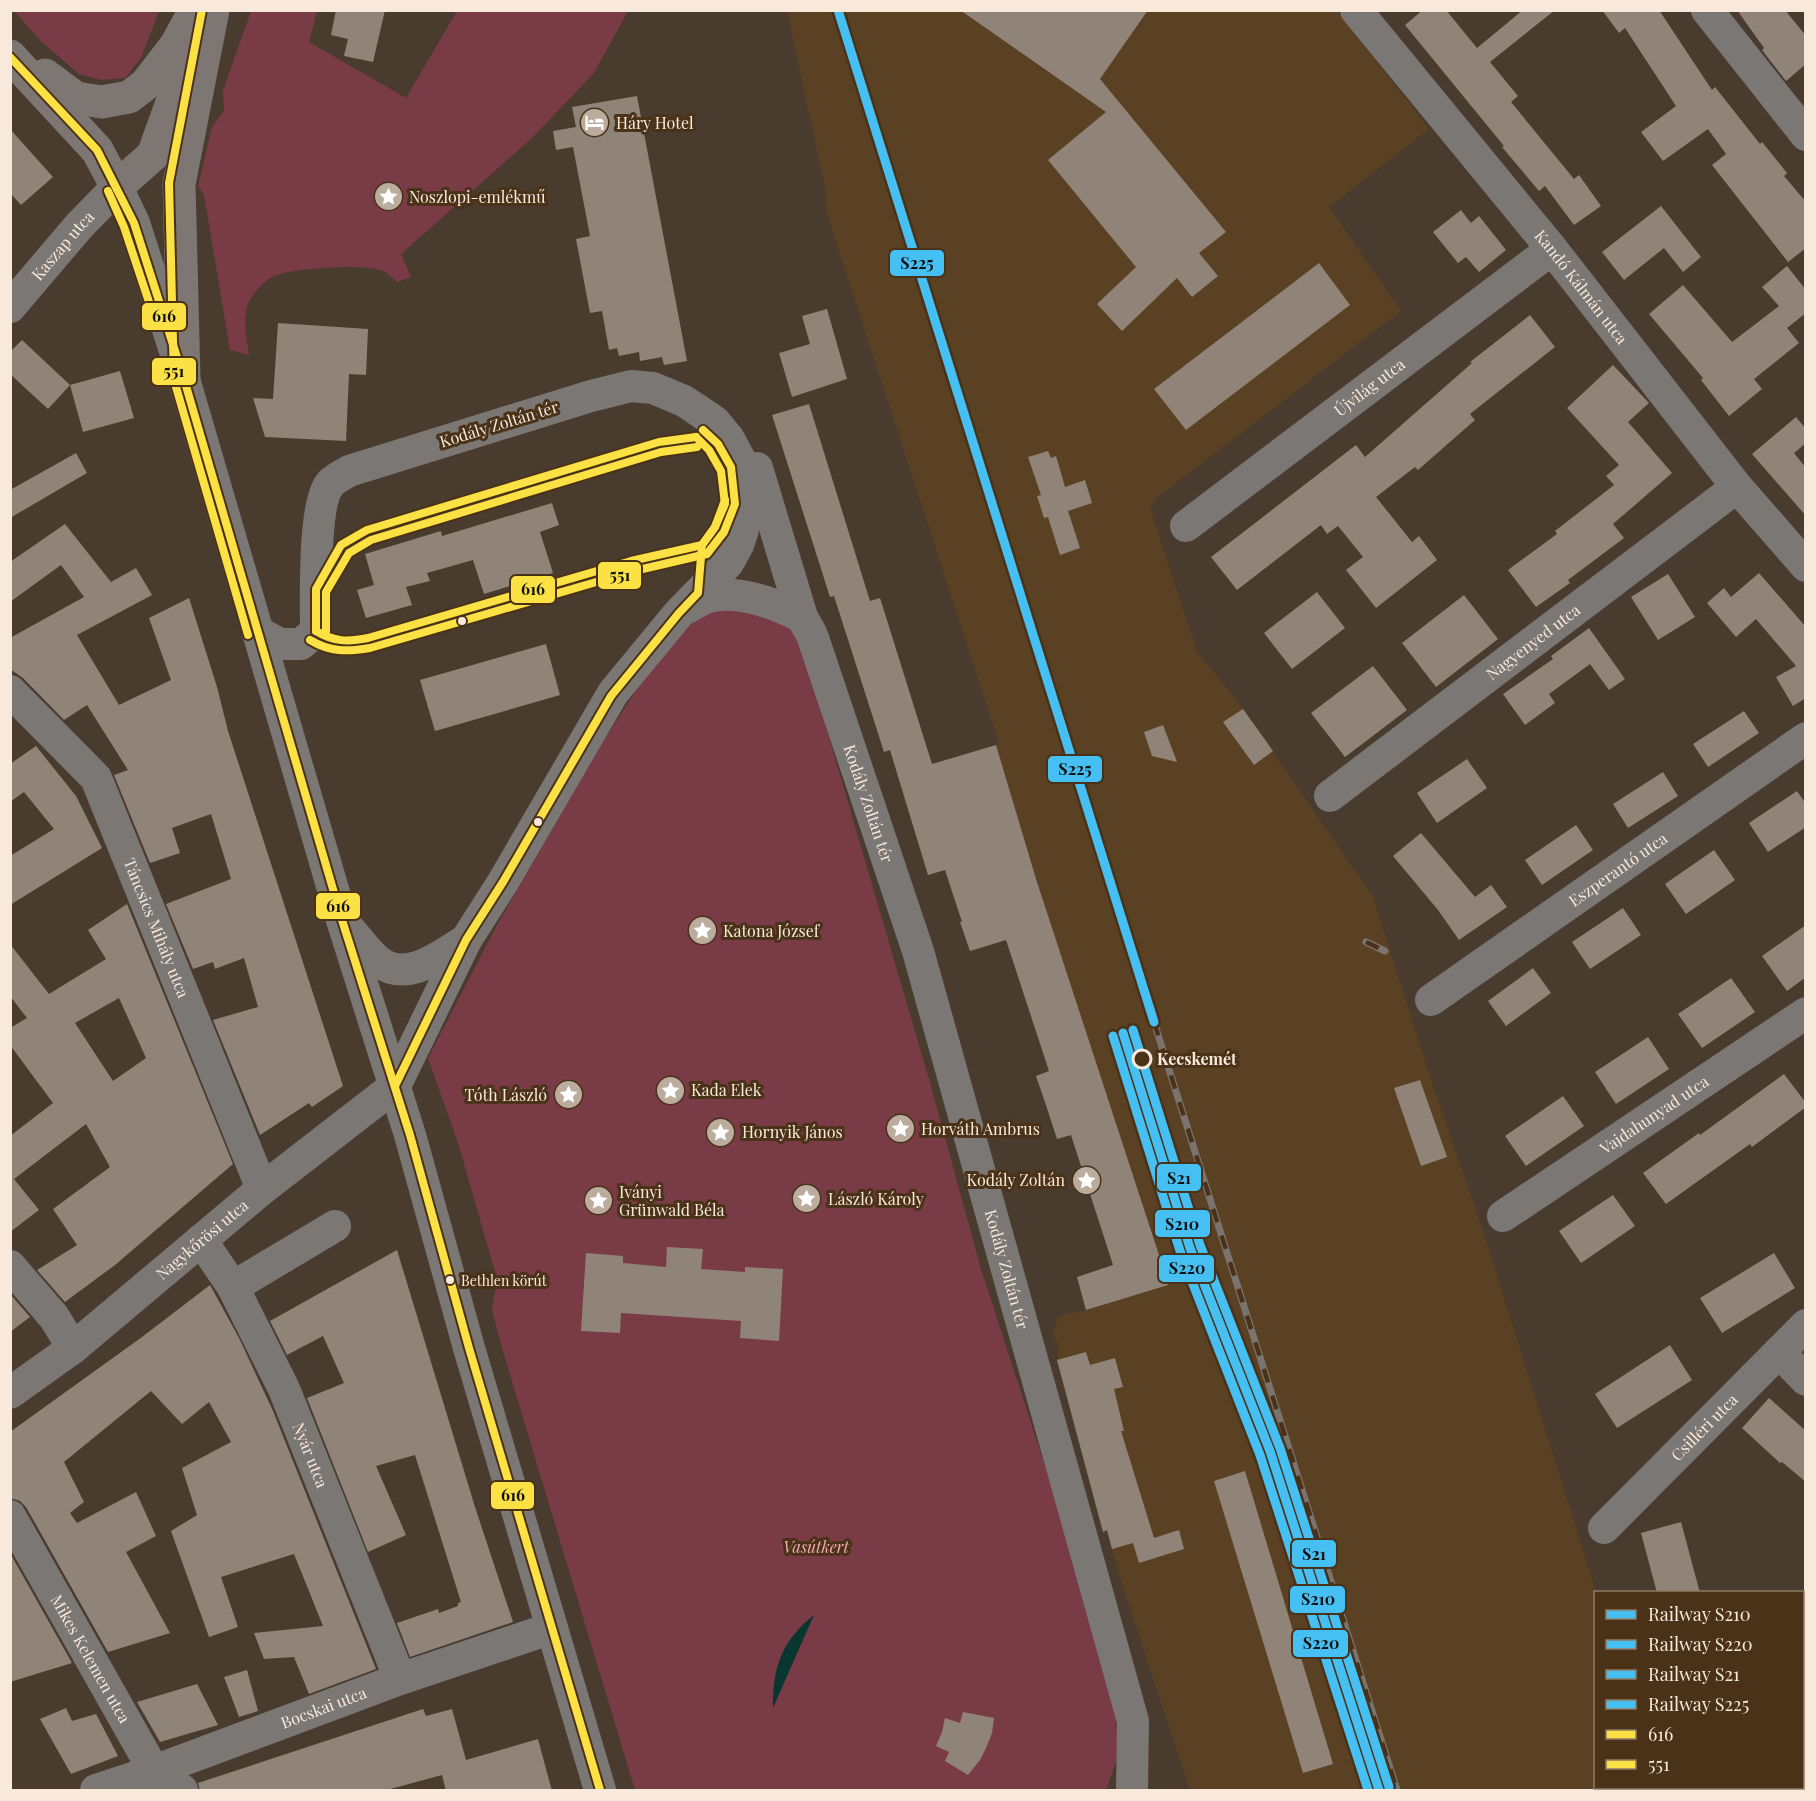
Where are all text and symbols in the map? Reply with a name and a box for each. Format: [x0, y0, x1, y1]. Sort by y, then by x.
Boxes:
hotel icon: Háry Hotel [579, 107, 611, 139]
place label: Háry Hotel [616, 112, 694, 133]
place icon: Noszlopi-emlékmű [372, 181, 404, 213]
place label: Noszlopi-emlékmű [409, 186, 546, 207]
street label: Kaszap utca [27, 206, 98, 284]
street label: Kandó Kálmán utca [1530, 225, 1633, 348]
line badge: S225 [889, 249, 945, 277]
text: S225 [900, 252, 934, 273]
line badge: 616 [141, 302, 187, 331]
text: 616 [152, 305, 176, 326]
street label: Újvilág utca [1329, 353, 1409, 420]
line badge: 551 [151, 357, 197, 386]
text: 551 [164, 360, 184, 381]
street label: Kodály Zoltán tér [437, 395, 561, 452]
line badge: 551 [597, 561, 642, 590]
text: 551 [610, 564, 630, 585]
line badge: 616 [510, 575, 556, 604]
text: 616 [521, 578, 545, 599]
street label: Nagyenyed utca [1482, 599, 1584, 684]
unlabelled marker [456, 615, 468, 627]
street label: Kodály Zoltán tér [839, 742, 899, 865]
line badge: S225 [1047, 755, 1103, 783]
text: S225 [1058, 758, 1092, 779]
unlabelled marker [532, 816, 544, 828]
street label: Eszperantó utca [1564, 827, 1671, 911]
street label: Táncsics Mihály utca [119, 855, 195, 1001]
line badge: 616 [315, 892, 361, 920]
text: 616 [326, 895, 350, 916]
place icon: Katona József [686, 915, 718, 947]
place label: Katona József [723, 920, 821, 941]
place label: Kecskemét [1157, 1048, 1237, 1069]
marker: Kecskemét [1132, 1049, 1152, 1069]
street label: Vajdahunyad utca [1595, 1070, 1712, 1159]
place icon: Kada Elek [654, 1074, 686, 1106]
place icon: Tóth László [552, 1079, 584, 1111]
place label: Kada Elek [691, 1079, 762, 1100]
place label: Tóth László [465, 1084, 547, 1105]
place icon: Horváth Ambrus [884, 1113, 916, 1145]
place icon: Hornyik János [705, 1116, 737, 1148]
place label: Horváth Ambrus [921, 1118, 1040, 1139]
place label: Hornyik János [742, 1121, 843, 1142]
line badge: S21 [1156, 1163, 1202, 1192]
place icon: Kodály Zoltán [1070, 1164, 1102, 1196]
text: S21 [1167, 1167, 1191, 1188]
place label: Kodály Zoltán [966, 1169, 1065, 1190]
place label: Iványi Grünwald Béla [619, 1181, 725, 1220]
place icon: László Károly [791, 1183, 823, 1215]
place icon: Iványi Grünwald Béla [582, 1185, 614, 1217]
place label: László Károly [828, 1188, 924, 1209]
street label: Nagykőrösi utca [151, 1194, 252, 1284]
street label: Kodály Zoltán tér [981, 1207, 1034, 1331]
line badge: S210 [1154, 1209, 1211, 1238]
text: S210 [1165, 1213, 1199, 1234]
line badge: S220 [1158, 1254, 1215, 1283]
text: S220 [1169, 1257, 1205, 1278]
place label: Bethlen körút [461, 1271, 548, 1290]
marker: Bethlen körút [444, 1274, 456, 1286]
street label: Csilléri utca [1666, 1389, 1742, 1465]
street label: Nyár utca [288, 1419, 333, 1491]
line badge: 616 [490, 1481, 535, 1510]
text: 616 [501, 1484, 525, 1505]
park label: Vasútkert [783, 1536, 849, 1557]
line badge: S21 [1291, 1539, 1337, 1568]
text: S21 [1302, 1543, 1326, 1564]
line badge: S210 [1289, 1585, 1346, 1614]
text: S210 [1301, 1588, 1335, 1609]
street label: Mikes Kelemen utca [47, 1591, 136, 1726]
legend [1594, 1591, 1804, 1789]
text: Railway S210 [1648, 1602, 1751, 1626]
line badge: S220 [1292, 1629, 1349, 1658]
text: S220 [1303, 1632, 1339, 1653]
text: Railway S220 [1648, 1632, 1753, 1656]
text: Railway S21 [1648, 1662, 1740, 1686]
street label: Bocskai utca [278, 1682, 369, 1733]
text: Railway S225 [1648, 1692, 1749, 1716]
text: 616 [1648, 1722, 1673, 1746]
text: 551 [1648, 1752, 1670, 1776]

